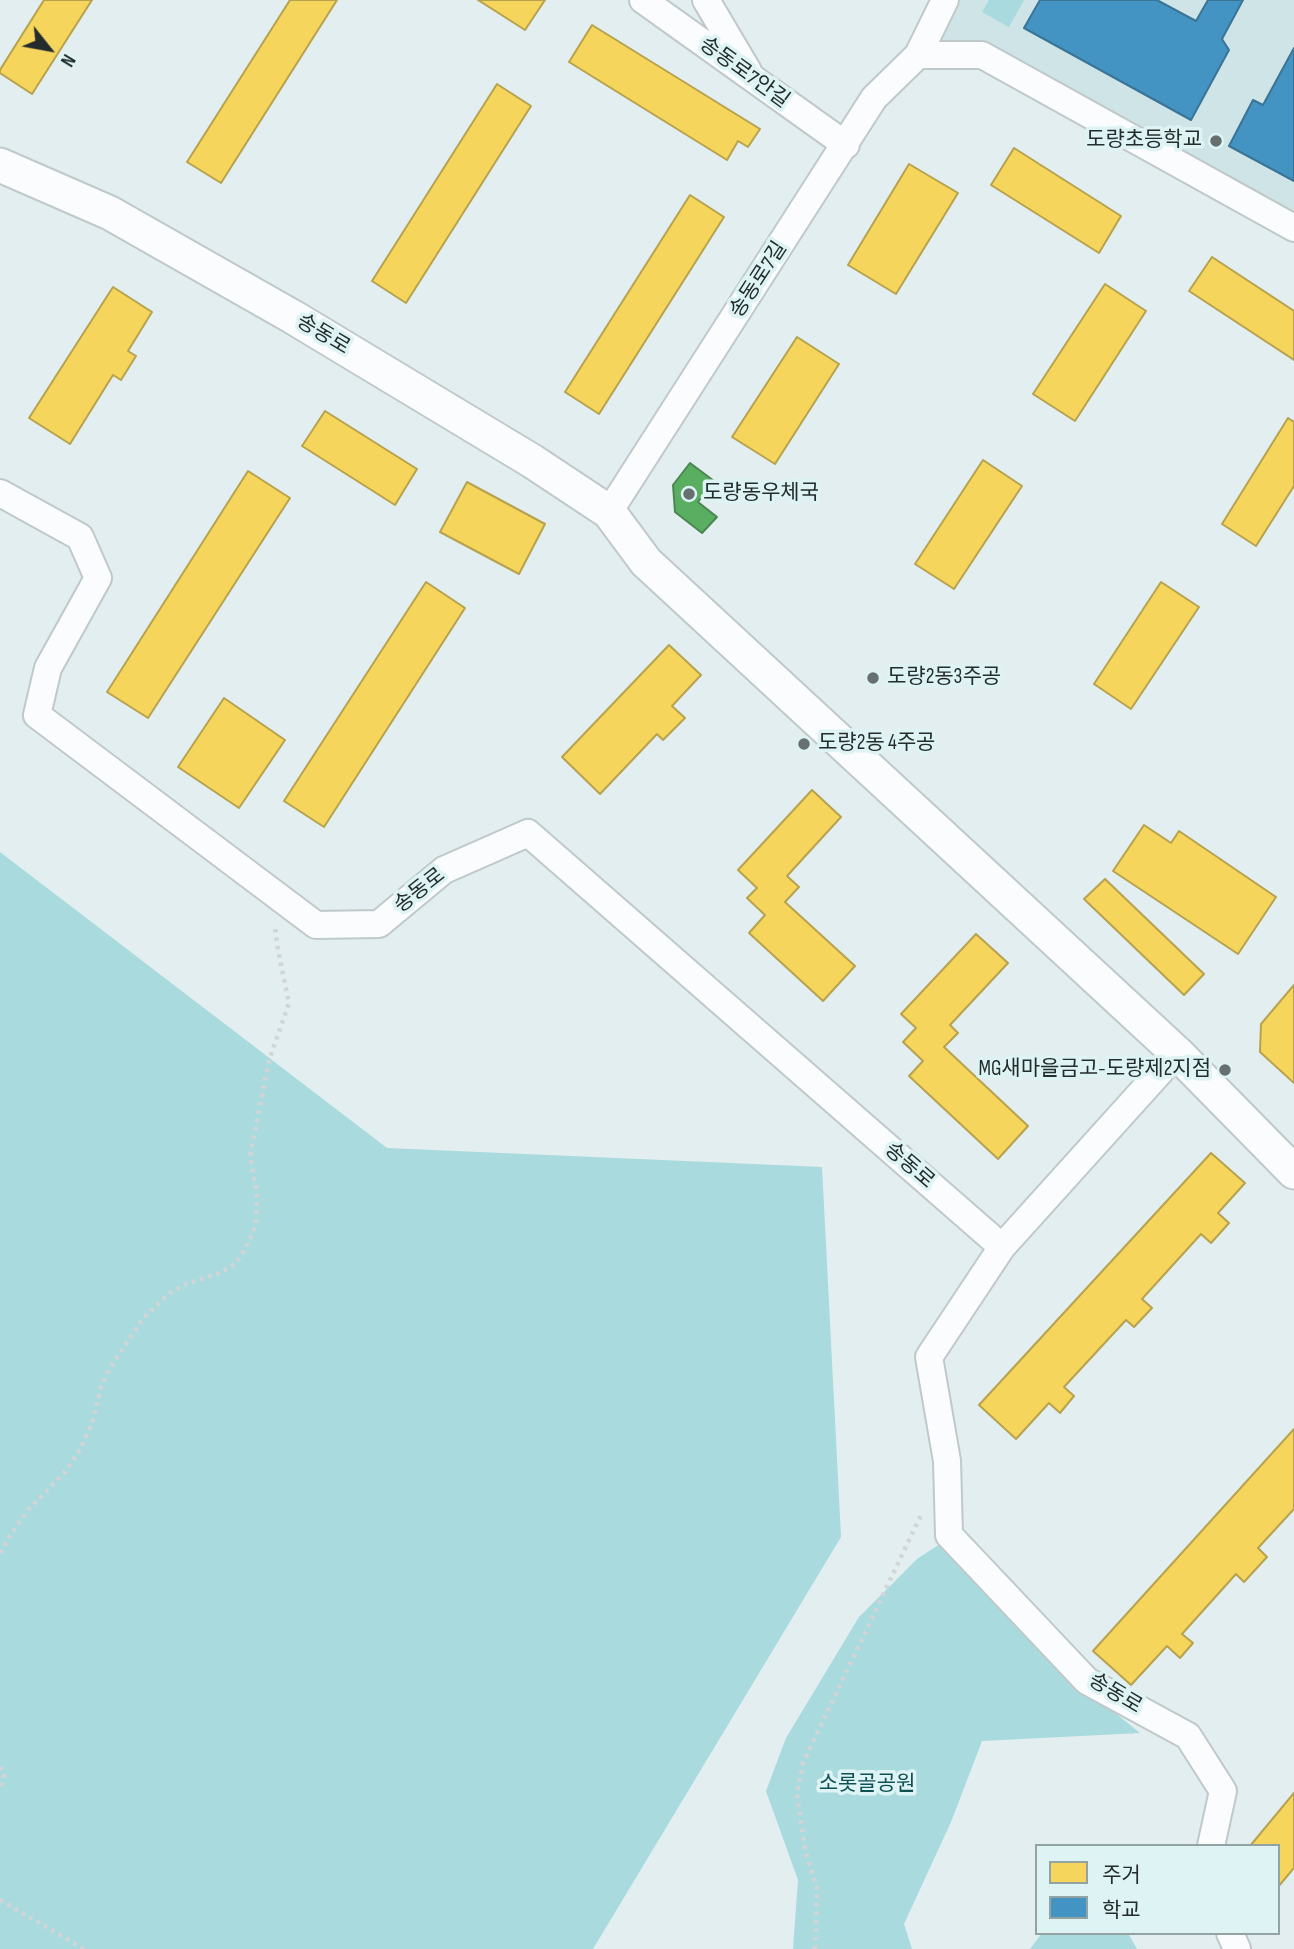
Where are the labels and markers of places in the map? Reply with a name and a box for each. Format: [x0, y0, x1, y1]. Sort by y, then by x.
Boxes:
place label: 도량초등학교 [1086, 128, 1202, 154]
marker: 도량초등학교 [1208, 133, 1224, 149]
place label: 도량동우체국 [703, 481, 819, 507]
marker: 도량동우체국 [681, 486, 697, 502]
place label: 도량2동3주공 [887, 665, 1001, 691]
marker: 도량2동3주공 [865, 670, 881, 686]
place label: 도량2동 4주공 [818, 731, 935, 757]
marker: 도량2동 4주공 [796, 736, 812, 752]
place label: MG새마을금고-도량제2지점 [978, 1057, 1211, 1083]
marker: MG새마을금고-도량제2지점 [1217, 1062, 1233, 1078]

